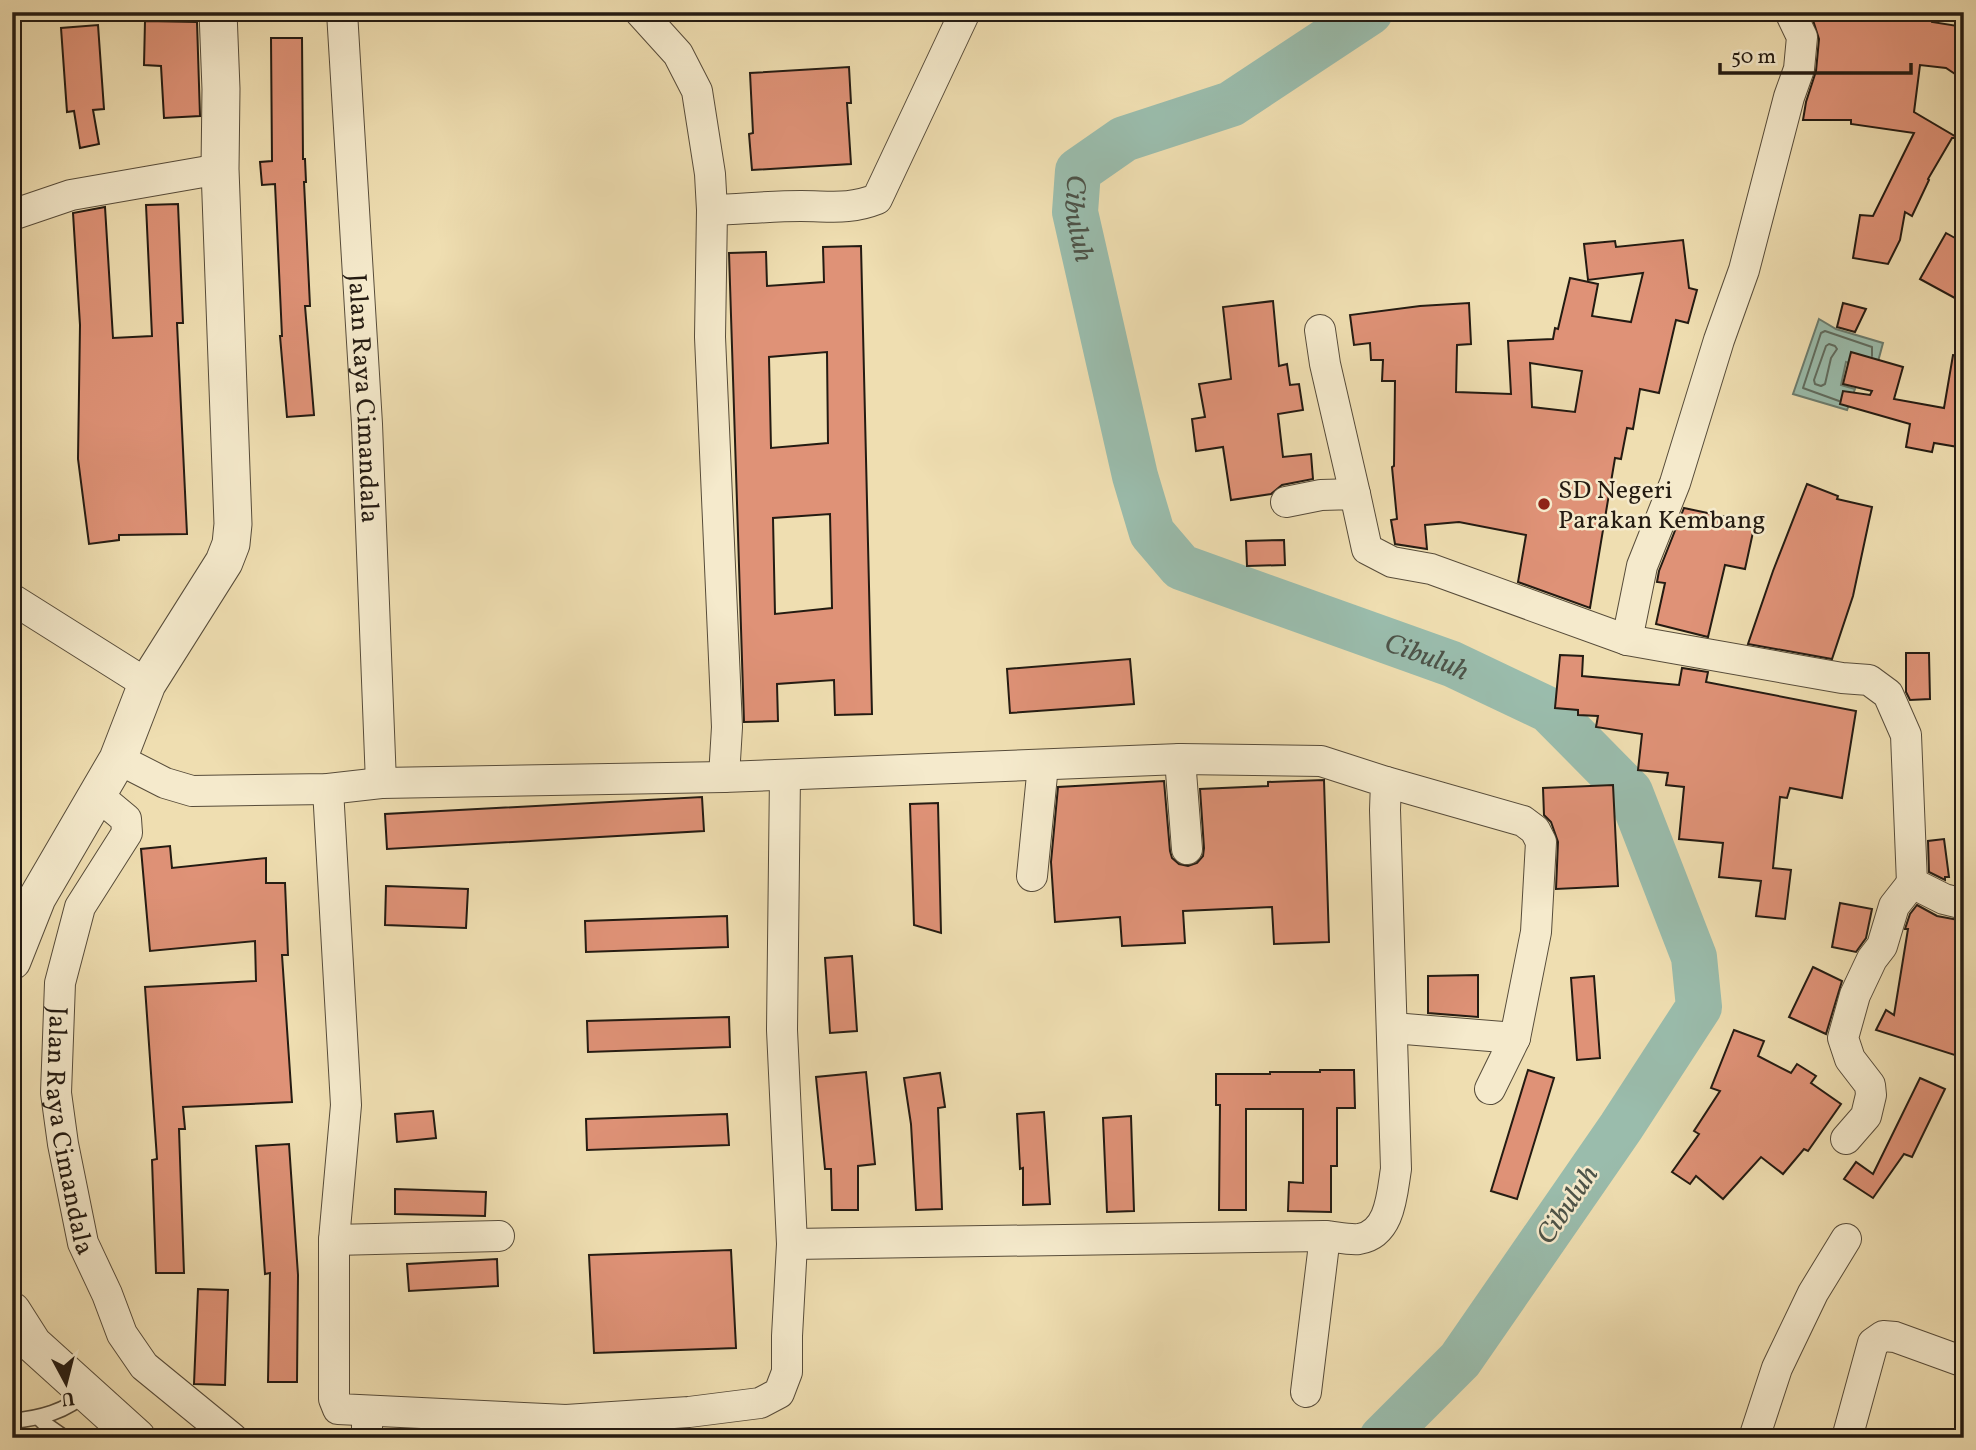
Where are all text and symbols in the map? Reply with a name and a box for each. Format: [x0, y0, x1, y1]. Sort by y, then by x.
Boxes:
scale bar [1720, 32, 1911, 76]
text: 50 m [1731, 43, 1776, 72]
water label: Cibuluh [1053, 173, 1103, 266]
street label: Jalan Raya Cimandala [338, 273, 387, 524]
place label: SD Negeri Parakan Kembang [1558, 473, 1766, 539]
marker: SD Negeri Parakan Kembang [1536, 496, 1552, 512]
water label: Cibuluh [1379, 624, 1475, 691]
street label: Jalan Raya Cimandala [35, 1006, 102, 1262]
water label: Cibuluh [1527, 1158, 1609, 1253]
north arrow [32, 1348, 102, 1418]
text: U [60, 1384, 76, 1412]

